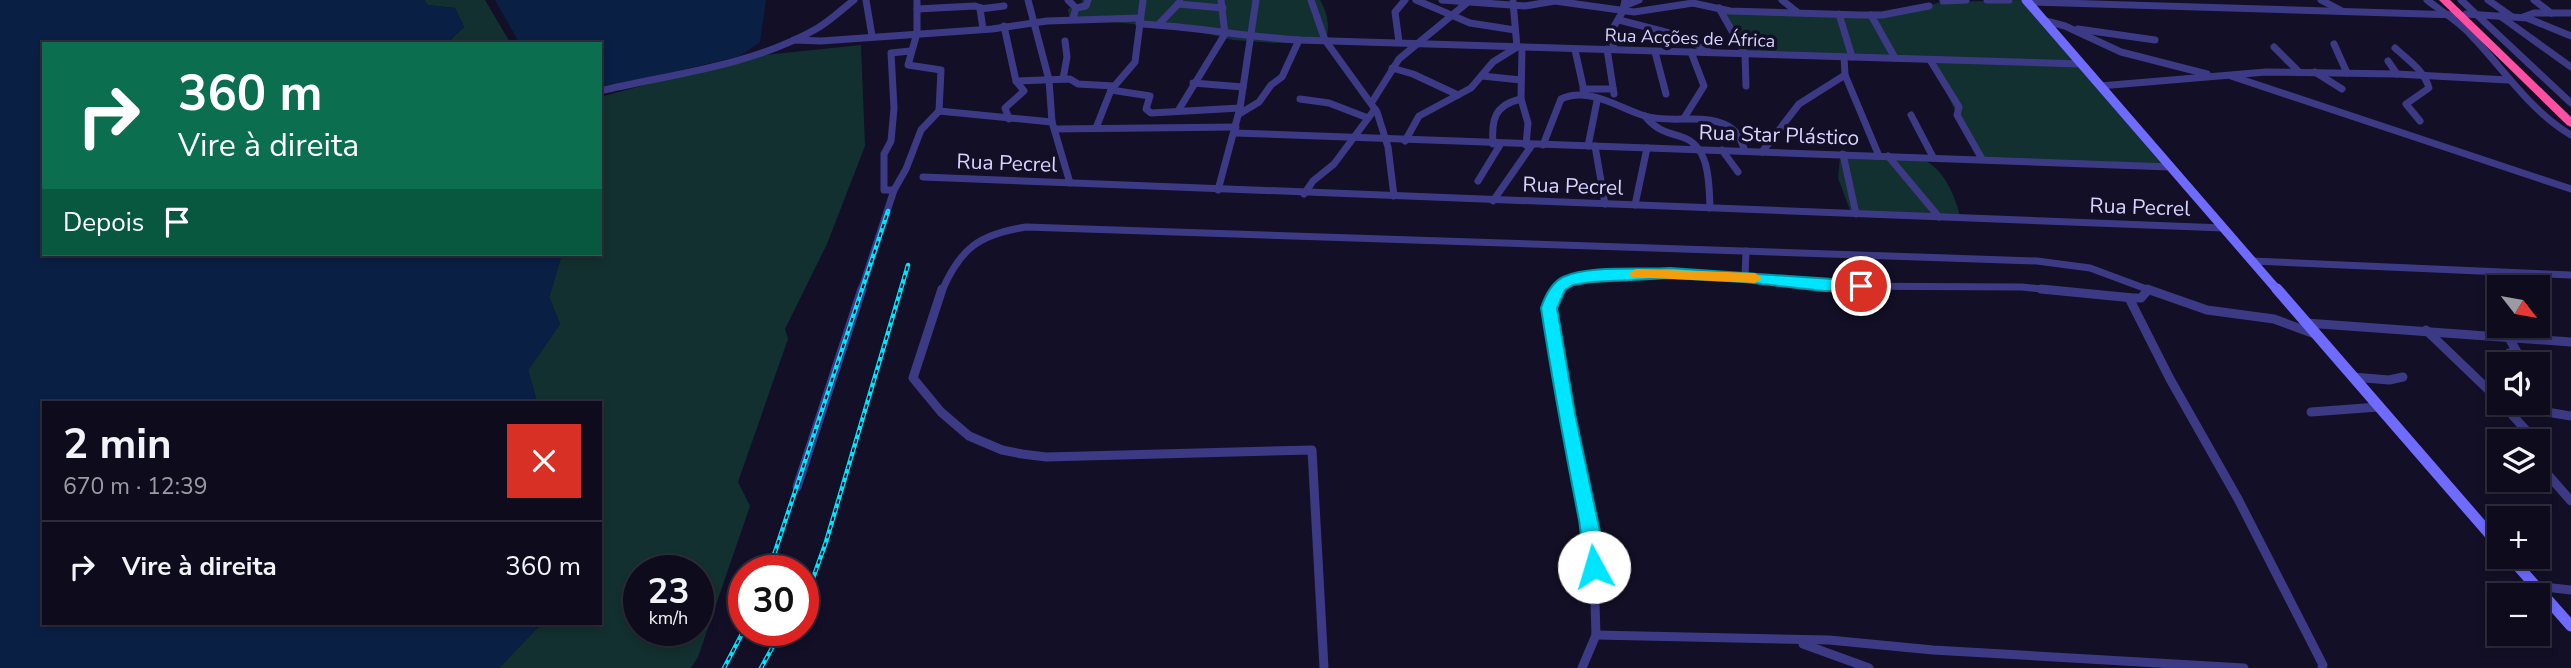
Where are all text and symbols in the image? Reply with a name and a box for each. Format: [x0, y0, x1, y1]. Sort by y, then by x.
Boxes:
street label: Rua Acções de África [1604, 23, 1776, 53]
text: 360 m [178, 60, 322, 127]
icon: right [63, 70, 154, 161]
street label: Rua Star Plástico [1698, 118, 1860, 152]
text: Vire à direita [178, 124, 359, 167]
street label: Rua Pecrel [956, 147, 1059, 179]
street label: Rua Pecrel [1522, 170, 1625, 202]
street label: Rua Pecrel [2089, 191, 2192, 223]
icon: arrive [158, 203, 196, 241]
text: Depois [63, 205, 144, 240]
pin [1831, 256, 1891, 316]
icon: arrive [1842, 267, 1880, 305]
north arrow [2487, 275, 2550, 338]
map controls [2487, 275, 2550, 646]
button: sound [2487, 352, 2550, 415]
text: 2 min [63, 416, 172, 473]
button: close [507, 424, 581, 498]
button: layers [2487, 429, 2550, 492]
text: 670 m · 12:39 [63, 471, 208, 502]
button: + [2487, 506, 2550, 569]
position arrow [1557, 530, 1631, 604]
icon: right [63, 548, 101, 586]
text: Vire à direita [122, 549, 277, 584]
text: 360 m [505, 549, 581, 584]
speed limit sign: 30 [728, 555, 819, 646]
text: 23 [647, 568, 690, 615]
button: − [2487, 583, 2550, 646]
text: km/h [649, 606, 688, 630]

